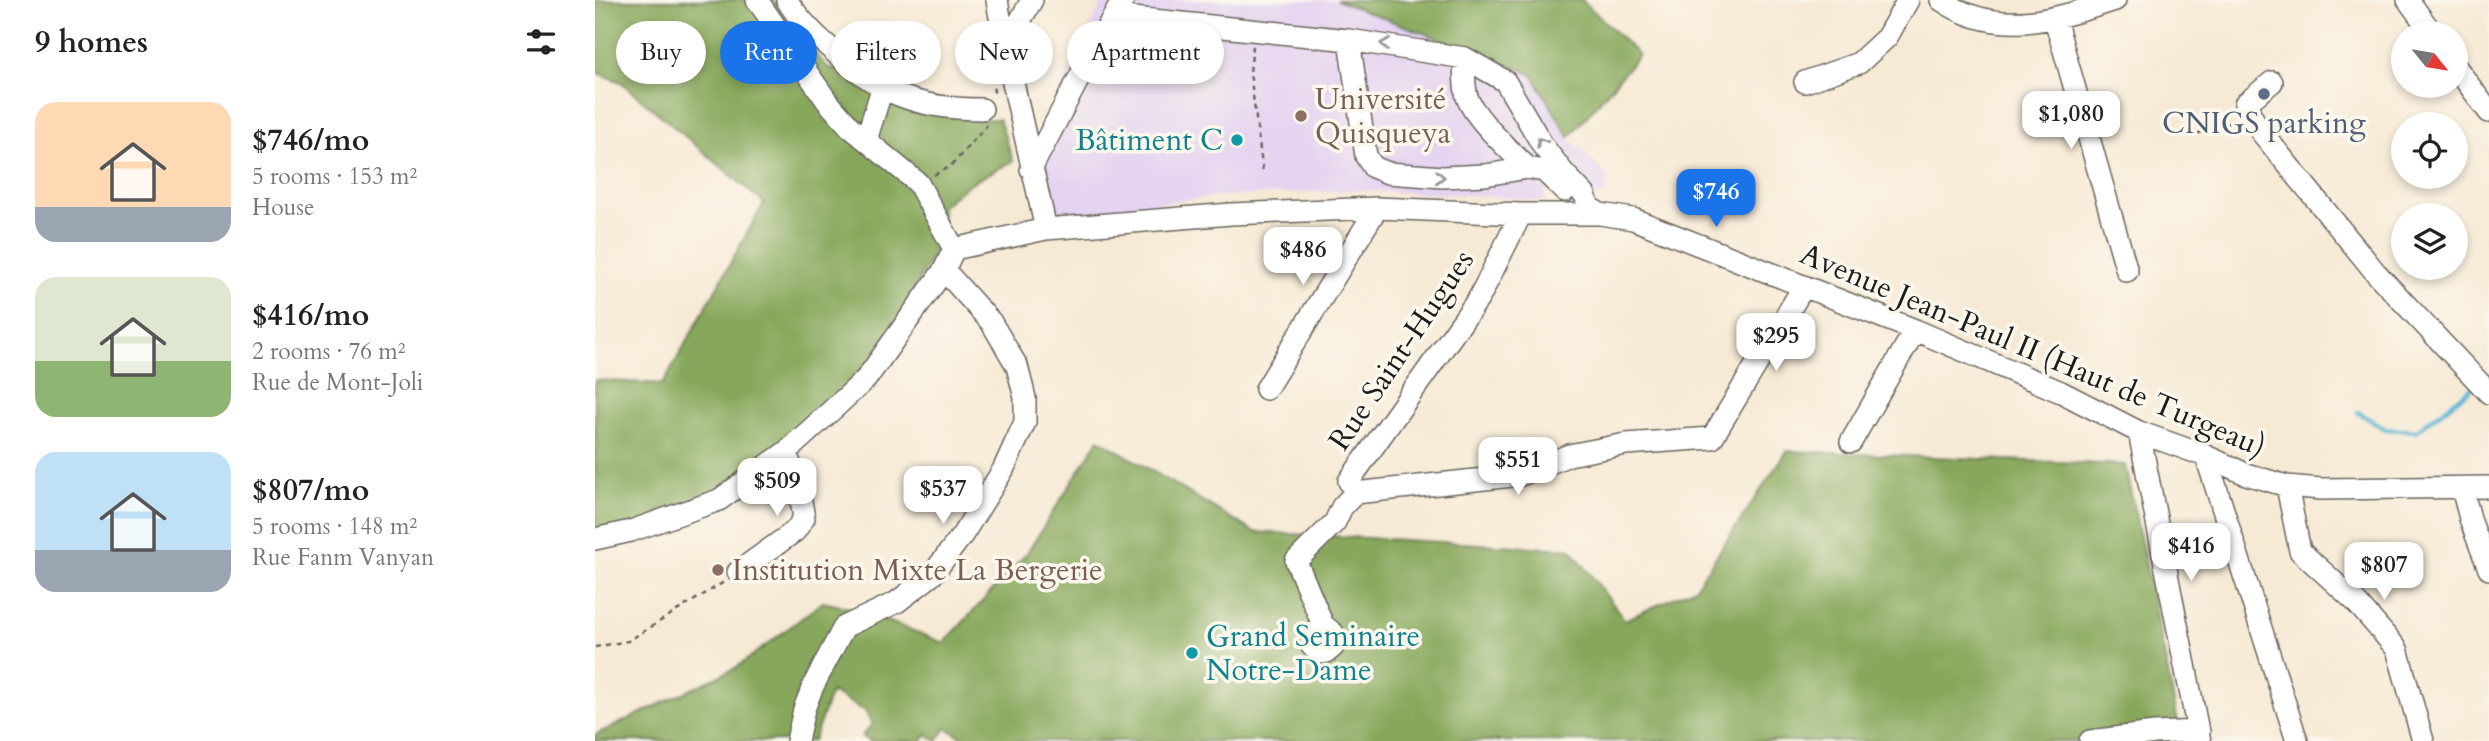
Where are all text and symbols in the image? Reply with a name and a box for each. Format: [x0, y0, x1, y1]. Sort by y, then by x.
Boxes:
chip: Buy [616, 21, 706, 84]
chip: Rent [720, 21, 817, 84]
chip: Filters [831, 21, 941, 84]
chip: New [955, 21, 1053, 84]
chip: Apartment [1067, 21, 1224, 84]
north arrow [2391, 21, 2467, 98]
map controls [2391, 21, 2468, 280]
text: 9 homes [35, 22, 148, 63]
icon: filters [522, 23, 560, 61]
one-way arrow [1379, 37, 1390, 52]
place label: Université Quisqueya [1315, 79, 1451, 154]
marker: CNIGS parking [2256, 86, 2272, 102]
pin: $1,080 [2014, 92, 2128, 151]
text: $1,080 [2038, 98, 2104, 129]
place label: CNIGS parking [2162, 103, 2366, 144]
marker: Université Quisqueya [1293, 108, 1309, 124]
button: locate [2391, 112, 2468, 189]
text: $746/mo [252, 120, 369, 161]
place label: Bâtiment C [1075, 120, 1223, 161]
icon: home [91, 130, 175, 214]
marker: Bâtiment C [1229, 132, 1245, 148]
one-way arrow [1537, 137, 1550, 150]
text: 5 rooms · 153 m² [252, 161, 417, 192]
one-way arrow [1435, 169, 1446, 184]
pin: $746 [1675, 170, 1757, 229]
text: $746 [1692, 176, 1740, 207]
text: House [252, 192, 314, 223]
button: layers [2391, 203, 2468, 280]
pin: $486 [1262, 228, 1344, 287]
text: $486 [1279, 234, 1327, 265]
street label: Avenue Jean-Paul II (Haut de Turgeau) [1794, 234, 2272, 467]
street label: Rue Saint-Hugues [1319, 242, 1484, 459]
text: $416/mo [252, 295, 369, 336]
icon: home [91, 305, 175, 389]
pin: $295 [1735, 314, 1817, 373]
text: $295 [1752, 320, 1800, 351]
text: 2 rooms · 76 m² [252, 336, 405, 367]
text: Rue de Mont-Joli [252, 367, 423, 398]
pin: $551 [1477, 438, 1559, 497]
text: $551 [1494, 444, 1542, 475]
pin: $509 [736, 458, 818, 518]
text: $509 [753, 465, 801, 496]
pin: $537 [902, 466, 984, 526]
text: $807/mo [252, 470, 369, 511]
text: $537 [919, 473, 967, 504]
icon: home [91, 480, 175, 564]
text: 5 rooms · 148 m² [252, 511, 417, 542]
pin: $416 [2150, 524, 2232, 583]
text: $416 [2167, 530, 2215, 561]
text: Rue Fanm Vanyan [252, 542, 434, 573]
pin: $807 [2343, 542, 2425, 602]
text: $807 [2360, 549, 2408, 580]
place label: Institution Mixte La Bergerie [732, 550, 1103, 591]
marker: Institution Mixte La Bergerie [710, 562, 726, 578]
place label: Grand Seminaire Notre-Dame [1206, 616, 1420, 691]
marker: Grand Seminaire Notre-Dame [1184, 645, 1200, 661]

